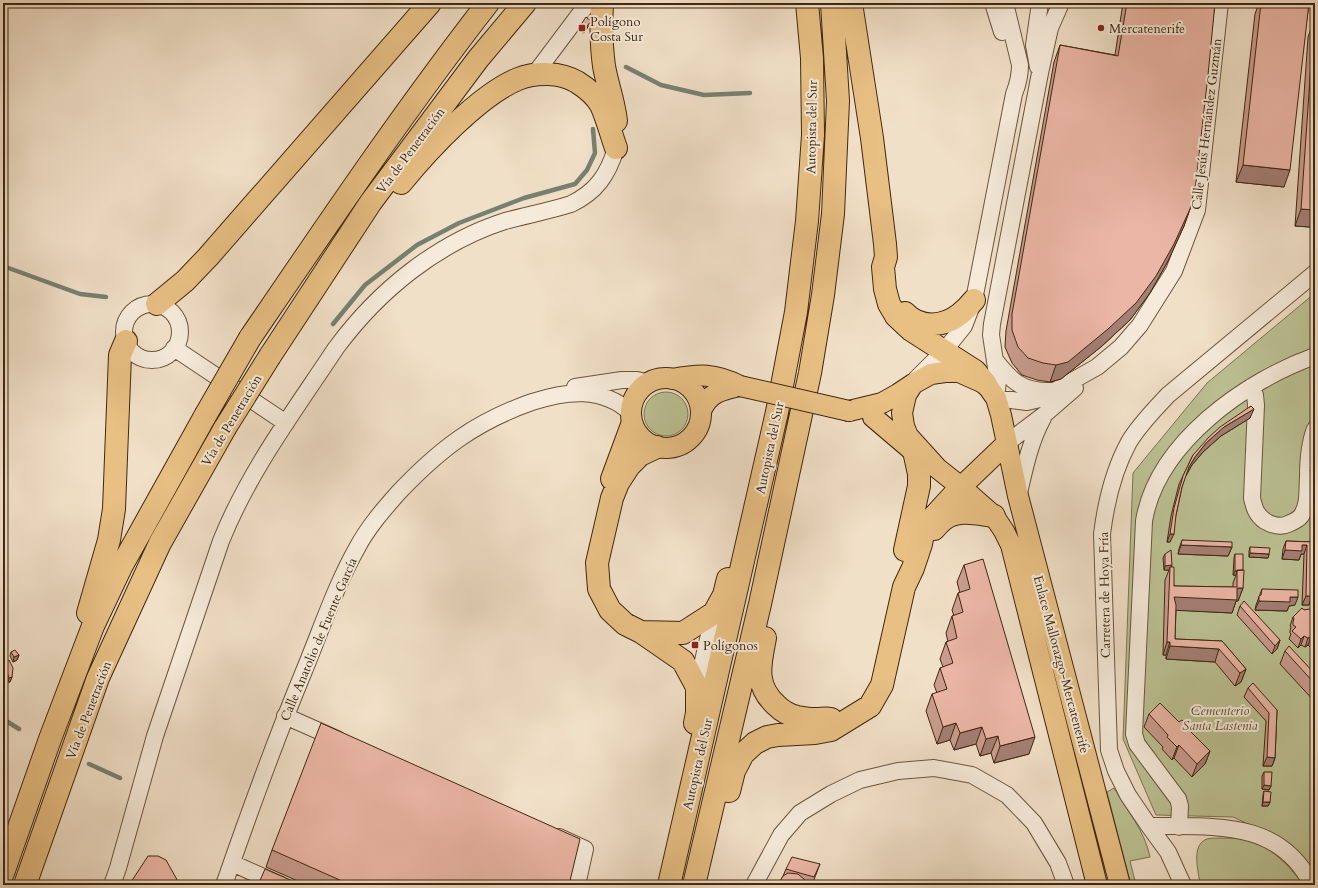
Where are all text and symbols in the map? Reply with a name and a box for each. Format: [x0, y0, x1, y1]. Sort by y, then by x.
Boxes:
place label: Polígono Costa Sur [590, 13, 643, 46]
place label: Mercatenerife [1109, 20, 1185, 38]
marker: Polígono Costa Sur [577, 23, 587, 33]
marker: Mercatenerife [1096, 23, 1106, 33]
street label: Calle Jesús Hernández Guzmán [1188, 37, 1227, 211]
street label: Autopista del Sur [802, 80, 822, 174]
street label: Vía de Penetración [372, 103, 450, 198]
street label: Vía de Penetración [197, 371, 267, 470]
street label: Autopista del Sur [751, 400, 789, 496]
street label: Carretera de Hoya Fría [1095, 531, 1115, 658]
street label: Calle Anatolio de Fuente García [276, 555, 362, 724]
street label: Enlace Mallorazgo-Mercatenerife [1029, 573, 1093, 755]
place label: Polígonos [703, 637, 758, 655]
marker: Polígonos [690, 640, 700, 650]
street label: Vía de Penetración [62, 658, 116, 762]
park label: Cementerio Santa Lastenia [1182, 702, 1258, 735]
street label: Autopista del Sur [679, 716, 717, 812]

